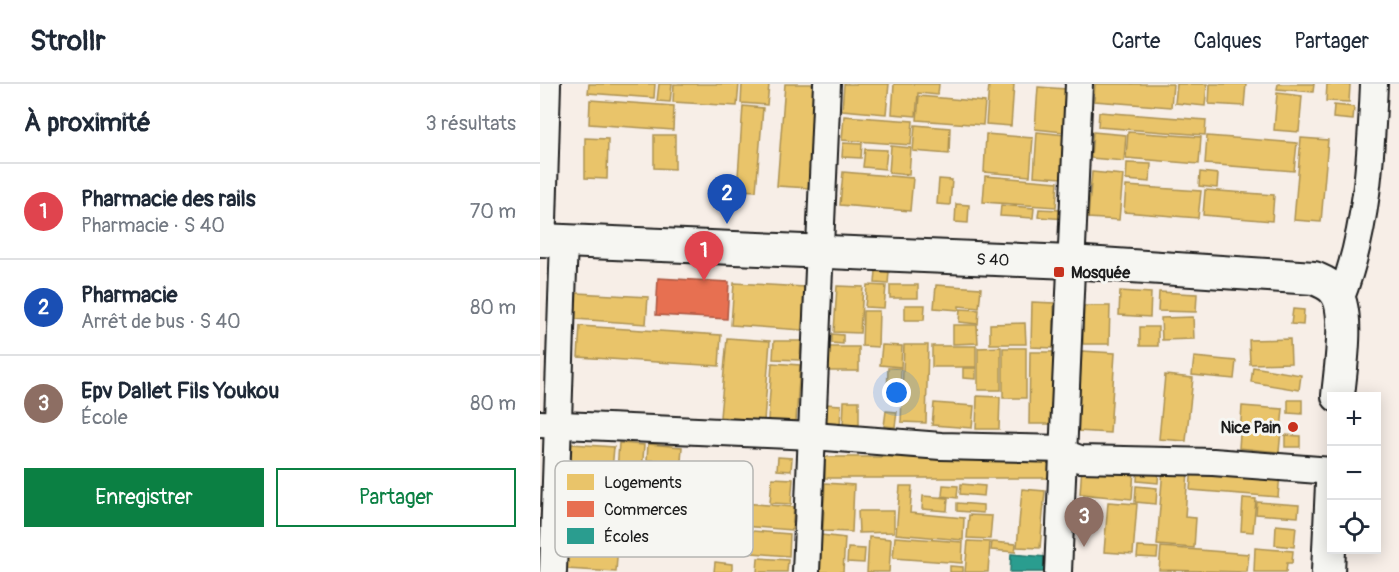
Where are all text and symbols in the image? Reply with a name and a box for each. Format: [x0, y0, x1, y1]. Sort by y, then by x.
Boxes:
text: Strollr [30, 24, 105, 59]
text: Carte [1111, 28, 1160, 55]
text: Calques [1193, 28, 1261, 55]
text: Partager [1294, 28, 1369, 55]
text: À proximité [24, 107, 151, 139]
text: 3 résultats [426, 111, 516, 136]
pin: 2 [708, 174, 747, 224]
text: Pharmacie des rails [81, 185, 256, 213]
text: 1 [40, 199, 47, 224]
text: 70 m [470, 199, 516, 224]
text: Pharmacie · S 40 [81, 213, 225, 238]
pin: 1 [684, 232, 724, 281]
street label: S 40 [976, 249, 1010, 271]
place label: Mosquée [1071, 263, 1131, 283]
marker: Mosquée [1052, 265, 1066, 279]
text: Pharmacie [81, 281, 177, 309]
text: 2 [38, 295, 49, 320]
text: 80 m [470, 295, 516, 320]
text: Arrêt de bus · S 40 [81, 309, 241, 334]
text: Epv Dallet Fils Youkou [81, 377, 279, 405]
your location [882, 378, 911, 407]
text: 3 [38, 391, 49, 416]
text: 80 m [470, 391, 516, 416]
map controls [1327, 392, 1381, 554]
button: + [1327, 392, 1381, 446]
text: École [81, 405, 128, 430]
place label: Nice Pain [1220, 418, 1281, 438]
marker: Nice Pain [1286, 420, 1300, 434]
button: − [1327, 446, 1381, 500]
legend [555, 461, 753, 557]
button: Enregistrer [24, 468, 264, 527]
button: Partager [276, 468, 516, 527]
text: Logements [604, 473, 682, 493]
pin: 3 [1064, 498, 1104, 547]
text: Commerces [604, 500, 687, 520]
button: locate [1327, 500, 1381, 554]
text: Écoles [604, 527, 649, 547]

